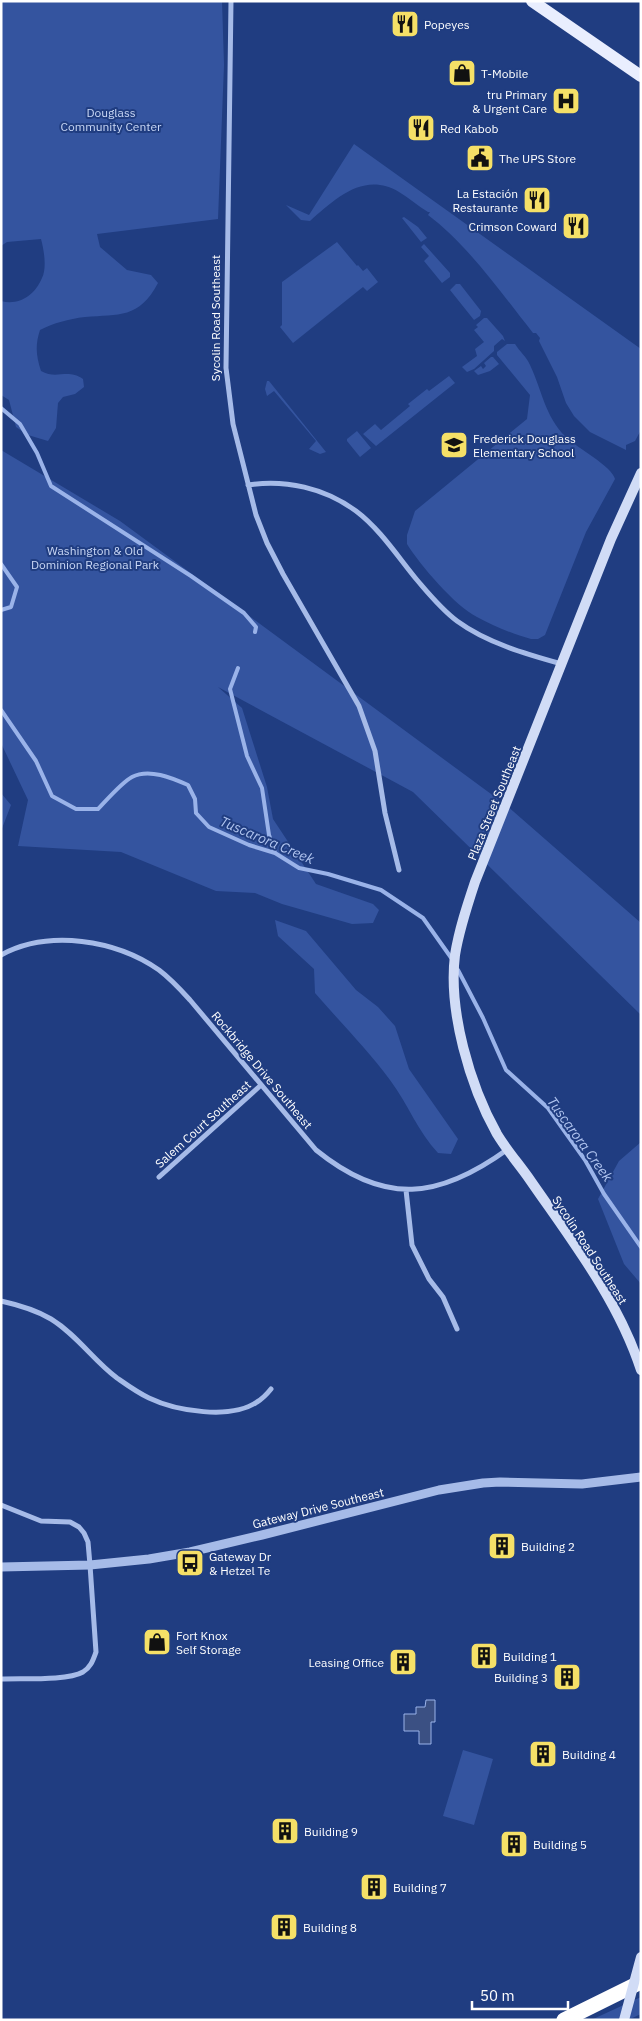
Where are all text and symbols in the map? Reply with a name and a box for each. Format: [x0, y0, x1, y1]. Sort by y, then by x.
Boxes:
restaurant icon: Popeyes [390, 9, 420, 39]
place label: Popeyes [424, 17, 470, 32]
shop icon: T-Mobile [447, 58, 477, 88]
place label: T-Mobile [481, 66, 529, 81]
hospital icon: tru Primary & Urgent Care [551, 86, 581, 116]
place label: tru Primary & Urgent Care [472, 87, 547, 116]
park label: Douglass Community Center [61, 105, 162, 134]
restaurant icon: Red Kabob [406, 113, 436, 143]
place label: Red Kabob [440, 121, 498, 136]
public building icon: The UPS Store [465, 143, 495, 173]
place label: The UPS Store [499, 151, 577, 166]
restaurant icon: La Estación Restaurante [522, 185, 552, 215]
place label: La Estación Restaurante [452, 186, 518, 215]
restaurant icon: Crimson Coward [561, 211, 591, 241]
place label: Crimson Coward [469, 219, 557, 234]
street label: Sycolin Road Southeast [208, 255, 223, 381]
school or university icon: Frederick Douglass Elementary School [439, 430, 469, 460]
place label: Frederick Douglass Elementary School [473, 431, 576, 460]
park label: Washington & Old Dominion Regional Park [31, 543, 160, 572]
street label: Plaza Street Southeast [464, 744, 524, 862]
water label: Tuscarora Creek [217, 812, 318, 868]
street label: Rockbridge Drive Southeast [208, 1008, 316, 1132]
street label: Salem Court Southeast [152, 1077, 254, 1171]
water label: Tuscarora Creek [543, 1093, 617, 1186]
street label: Sycolin Road Southeast [549, 1193, 631, 1307]
street label: Gateway Drive Southeast [251, 1484, 385, 1532]
building icon: Building 2 [487, 1531, 517, 1561]
place label: Building 2 [521, 1539, 575, 1554]
bus stop icon: Gateway Dr & Hetzel Te [175, 1548, 205, 1578]
place label: Gateway Dr & Hetzel Te [209, 1549, 272, 1578]
shop icon: Fort Knox Self Storage [142, 1627, 172, 1657]
place label: Fort Knox Self Storage [176, 1628, 241, 1657]
building icon: Building 1 [469, 1641, 499, 1671]
building icon: Leasing Office [388, 1647, 418, 1677]
place label: Building 1 [503, 1649, 557, 1664]
place label: Leasing Office [309, 1655, 384, 1670]
building icon: Building 3 [552, 1662, 582, 1692]
place label: Building 3 [494, 1670, 548, 1685]
building icon: Building 4 [528, 1739, 558, 1769]
place label: Building 4 [562, 1747, 616, 1762]
building icon: Building 9 [270, 1816, 300, 1846]
place label: Building 9 [304, 1824, 358, 1839]
building icon: Building 5 [499, 1829, 529, 1859]
place label: Building 5 [533, 1837, 587, 1852]
building icon: Building 7 [359, 1872, 389, 1902]
place label: Building 7 [393, 1880, 447, 1895]
building icon: Building 8 [269, 1912, 299, 1942]
place label: Building 8 [303, 1920, 357, 1935]
scale bar [472, 1978, 568, 2010]
text: 50 m [480, 1986, 515, 2005]

